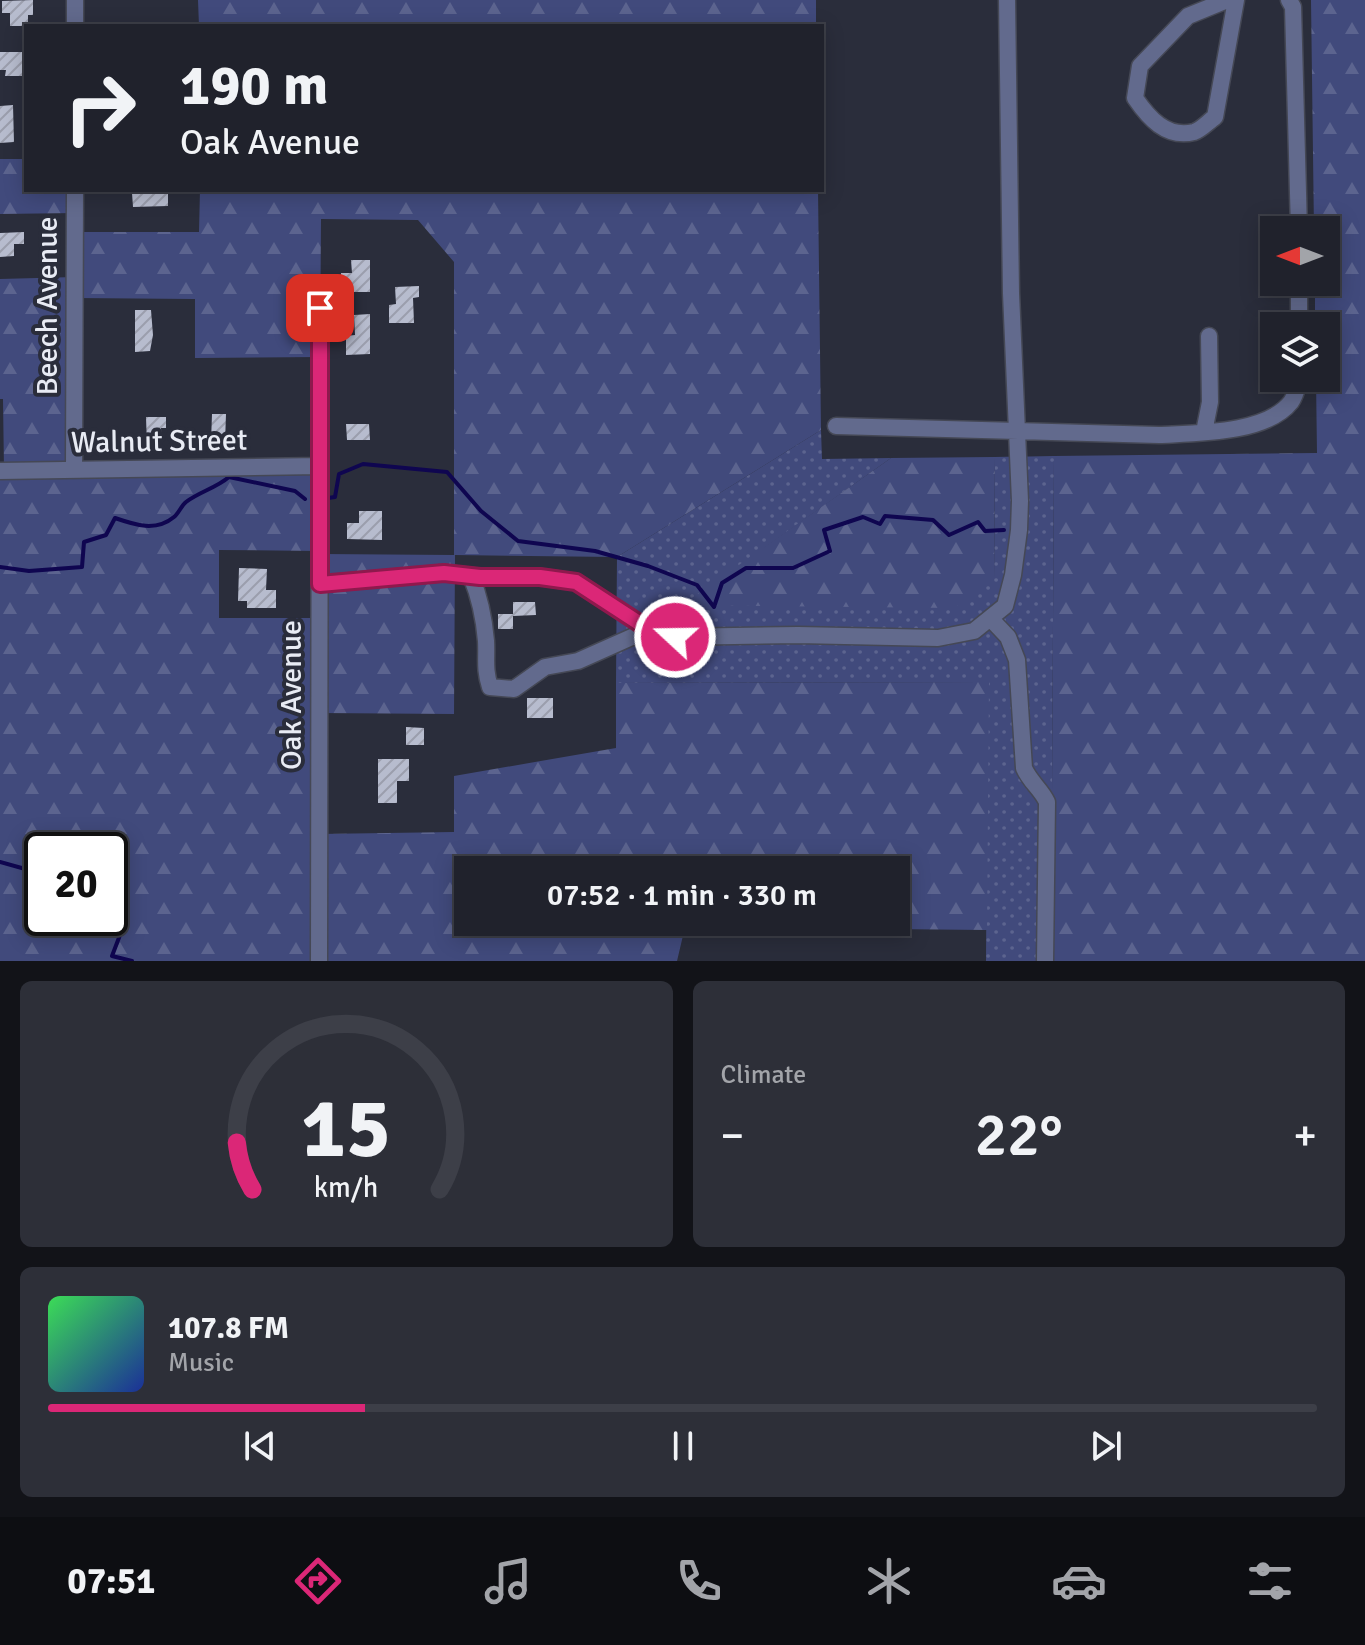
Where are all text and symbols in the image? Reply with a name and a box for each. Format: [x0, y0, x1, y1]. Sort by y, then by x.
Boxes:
text: 190 m [180, 51, 328, 120]
icon: right [48, 56, 152, 160]
text: Oak Avenue [180, 120, 360, 165]
street label: Beech Avenue [29, 216, 66, 396]
north arrow [1260, 216, 1340, 296]
map controls [1260, 216, 1340, 392]
pin [286, 274, 354, 342]
icon: arrive [298, 286, 342, 330]
button: layers [1260, 312, 1340, 392]
street label: Walnut Street [70, 421, 248, 462]
position arrow [633, 595, 717, 679]
street label: Oak Avenue [273, 620, 310, 770]
speed limit sign: 20 [24, 832, 128, 936]
text: 07:52 · 1 min · 330 m [547, 877, 817, 914]
text: Climate [721, 1059, 806, 1091]
text: 15 [301, 1078, 391, 1180]
text: 22° [975, 1099, 1063, 1173]
text: − [721, 1109, 744, 1163]
text: + [1293, 1109, 1317, 1163]
text: km/h [314, 1170, 379, 1205]
text: 107.8 FM [168, 1310, 289, 1347]
text: Music [168, 1347, 234, 1379]
icon: previous [238, 1424, 282, 1468]
icon: pause [661, 1424, 705, 1468]
icon: next [1084, 1424, 1128, 1468]
icon: directions [290, 1553, 346, 1609]
icon: music [480, 1553, 536, 1609]
icon: phone [671, 1553, 727, 1609]
icon: climate [861, 1553, 917, 1609]
icon: car [1051, 1553, 1107, 1609]
icon: filters [1242, 1553, 1298, 1609]
text: 07:51 [67, 1559, 156, 1604]

